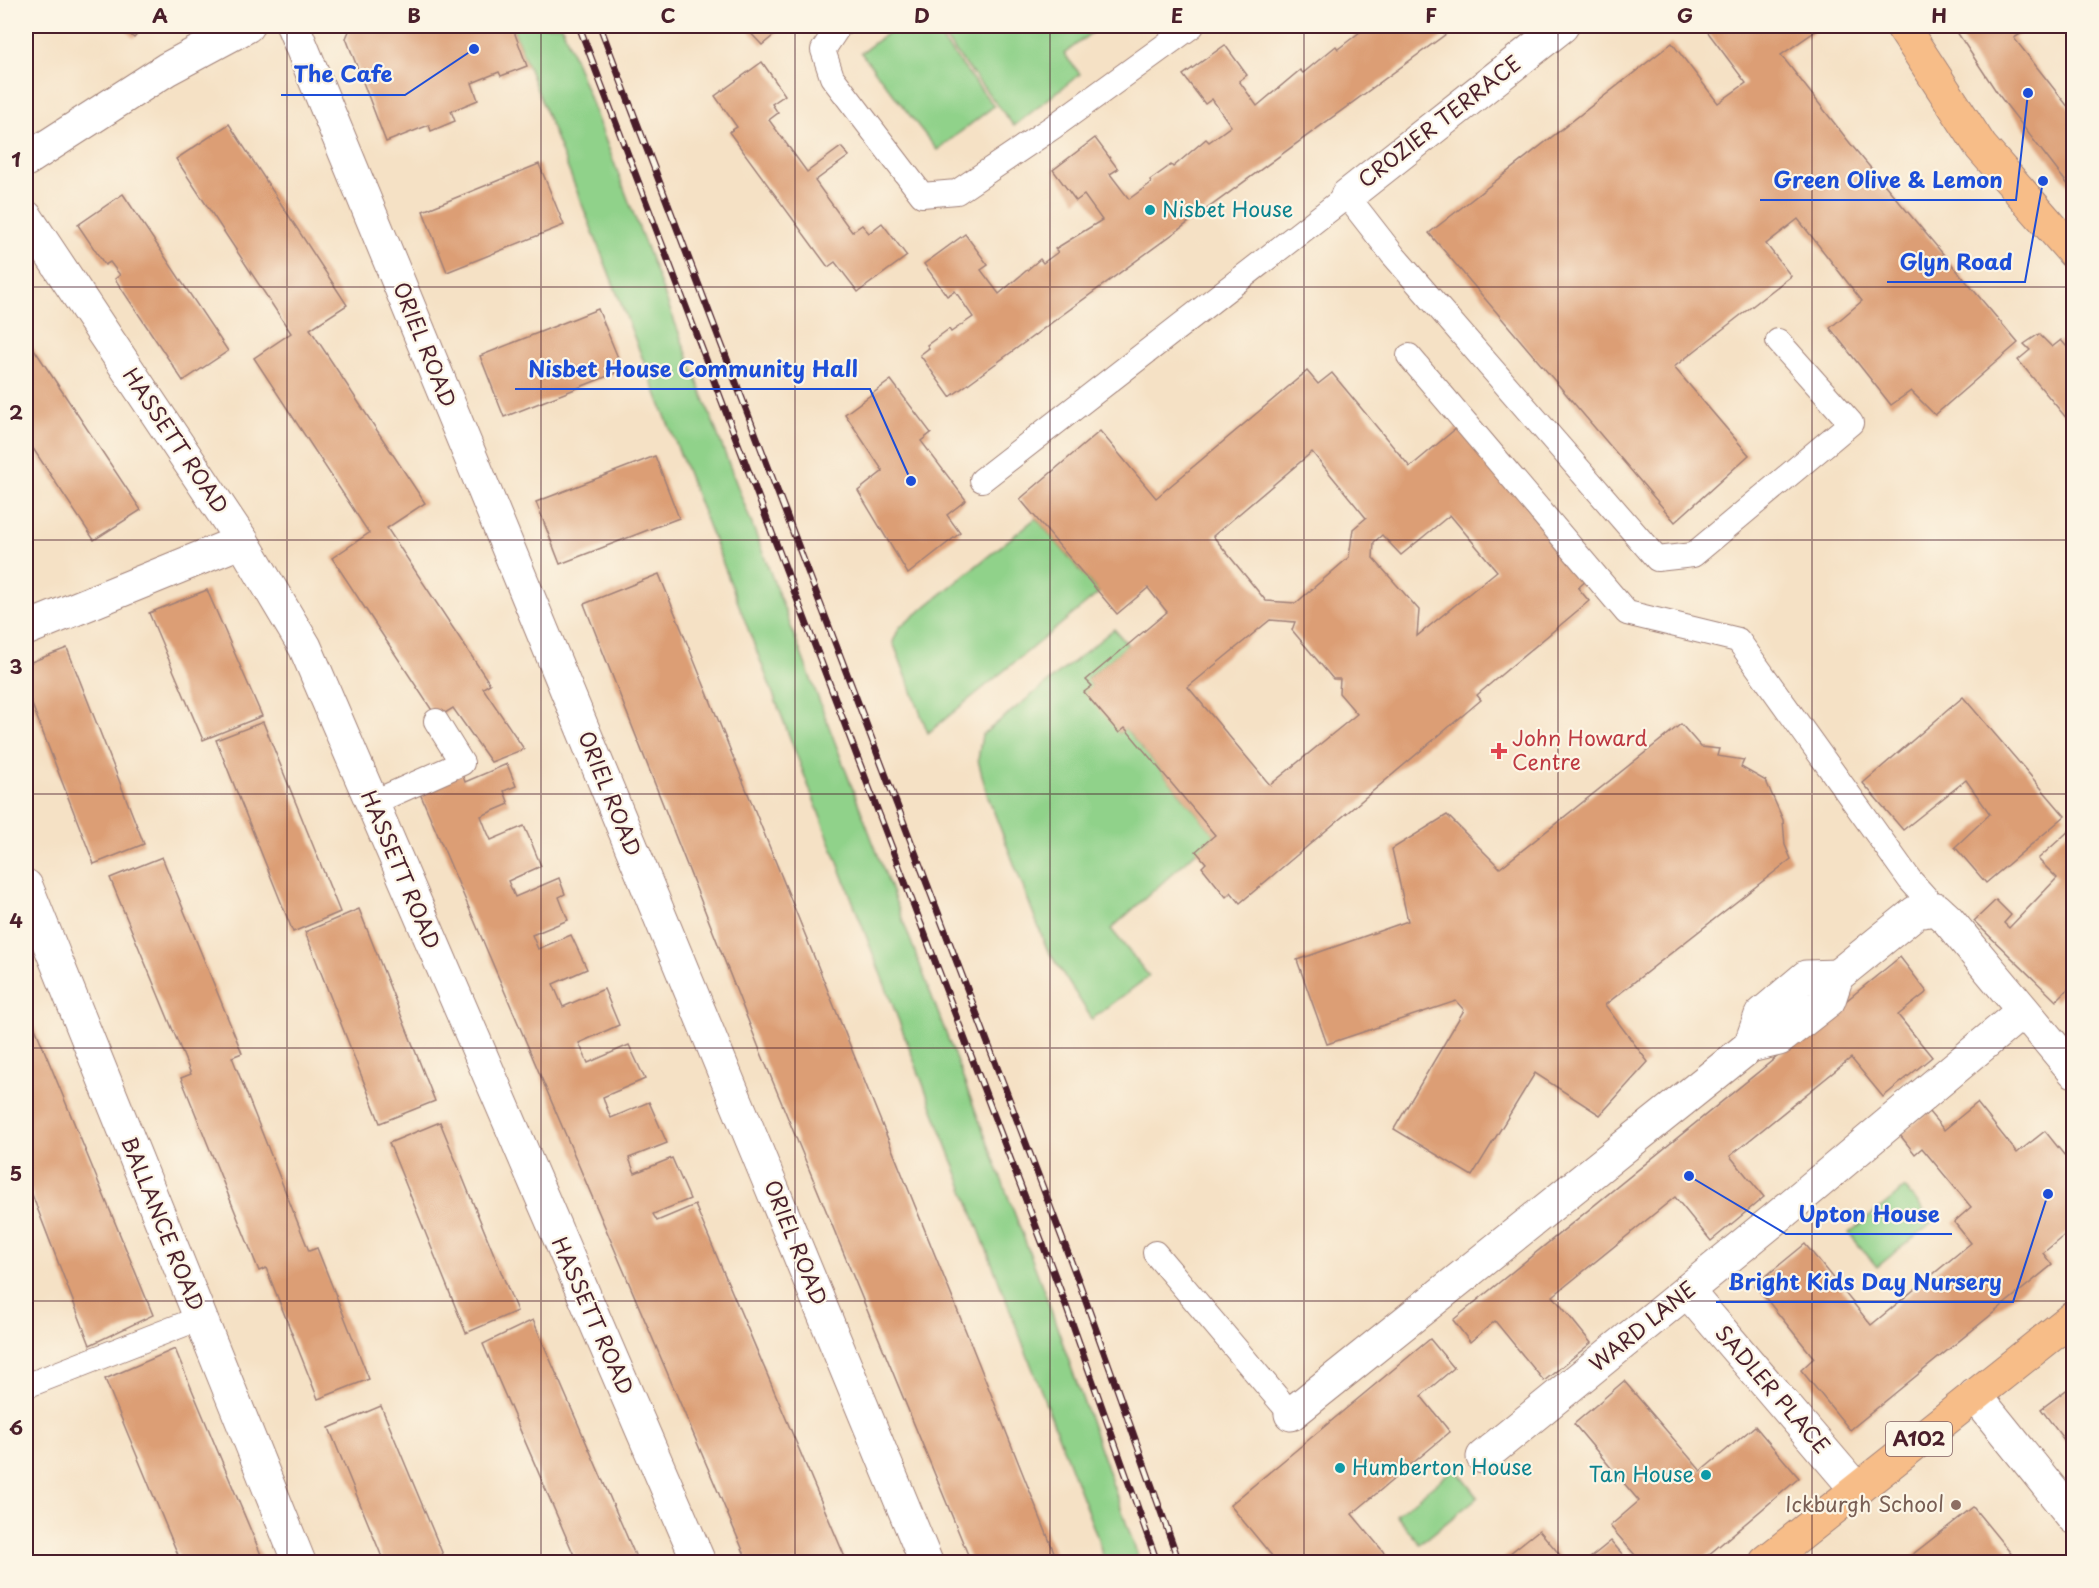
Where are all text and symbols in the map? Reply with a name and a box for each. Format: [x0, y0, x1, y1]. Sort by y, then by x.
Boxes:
text: A [152, 0, 168, 30]
text: B [407, 0, 421, 30]
text: C [660, 0, 676, 30]
text: D [914, 0, 930, 30]
text: E [1171, 0, 1183, 30]
text: F [1425, 0, 1437, 30]
text: G [1677, 0, 1693, 30]
text: H [1931, 0, 1947, 30]
street label: CROZIER TERRACE [1350, 47, 1527, 194]
callout: The Cafe [281, 55, 405, 95]
text: The Cafe [293, 56, 393, 89]
text: 1 [11, 144, 21, 174]
callout: Green Olive & Lemon [1760, 160, 2016, 200]
text: Green Olive & Lemon [1773, 162, 2003, 195]
place label: Nisbet House [1162, 192, 1293, 224]
marker: Nisbet House [1143, 203, 1157, 217]
callout: Glyn Road [1887, 242, 2025, 282]
text: Glyn Road [1899, 244, 2013, 277]
street label: ORIEL ROAD [386, 277, 466, 412]
callout: Nisbet House Community Hall [515, 349, 870, 389]
text: Nisbet House Community Hall [528, 351, 858, 384]
street label: HASSETT ROAD [116, 360, 237, 519]
text: 2 [9, 397, 23, 427]
text: 3 [9, 651, 23, 681]
place label: John Howard Centre [1512, 721, 1648, 777]
street label: ORIEL ROAD [571, 726, 651, 861]
marker: John Howard Centre [1490, 742, 1508, 760]
street label: HASSETT ROAD [354, 785, 450, 954]
text: 4 [9, 905, 23, 935]
street label: BALLANCE ROAD [114, 1131, 213, 1315]
text: 5 [10, 1158, 22, 1188]
street label: ORIEL ROAD [757, 1175, 837, 1310]
callout: Upton House [1786, 1194, 1952, 1234]
text: Upton House [1798, 1196, 1940, 1229]
street label: HASSETT ROAD [545, 1231, 643, 1399]
callout: Bright Kids Day Nursery [1716, 1262, 2013, 1302]
text: Bright Kids Day Nursery [1728, 1264, 2002, 1297]
street label: WARD LANE [1582, 1272, 1702, 1378]
street label: SADLER PLACE [1708, 1317, 1839, 1460]
text: 6 [9, 1412, 23, 1442]
road number: A102 [1886, 1422, 1952, 1456]
place label: Humberton House [1352, 1450, 1533, 1482]
place label: Tan House [1589, 1457, 1694, 1489]
marker: Humberton House [1333, 1461, 1347, 1475]
marker: Tan House [1699, 1468, 1713, 1482]
place label: Ickburgh School [1785, 1487, 1944, 1519]
marker: Ickburgh School [1949, 1498, 1963, 1512]

